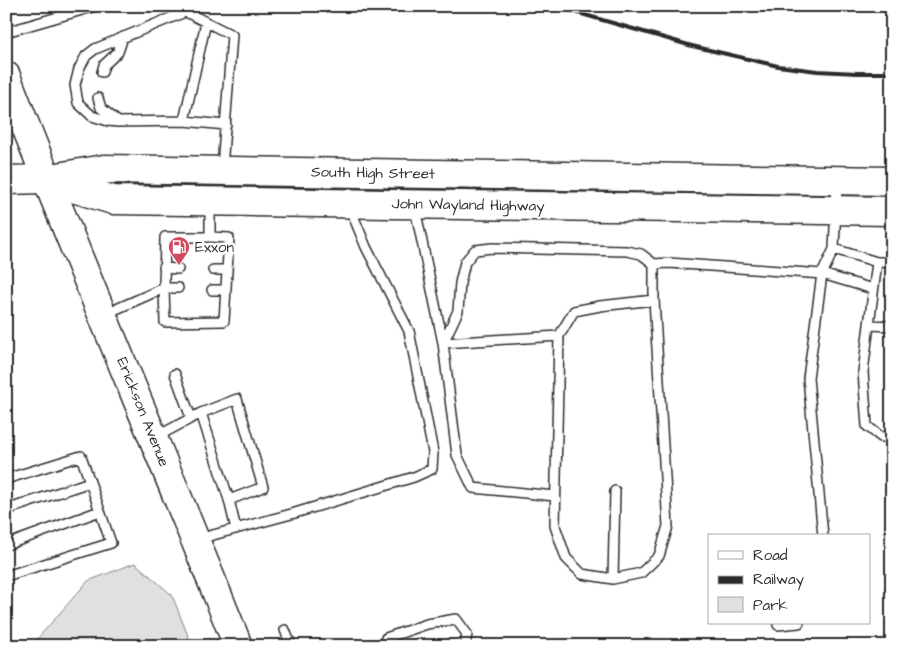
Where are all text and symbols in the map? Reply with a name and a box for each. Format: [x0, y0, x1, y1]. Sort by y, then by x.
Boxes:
street label: South High Street [311, 161, 435, 186]
street label: John Wayland Highway [391, 193, 545, 218]
fuel station icon: Exxon [167, 235, 191, 266]
place label: Exxon [195, 237, 234, 258]
street label: Erickson Avenue [111, 354, 175, 470]
legend [708, 534, 870, 624]
text: Road [753, 545, 788, 566]
text: Railway [753, 569, 804, 591]
text: Park [753, 595, 788, 616]

